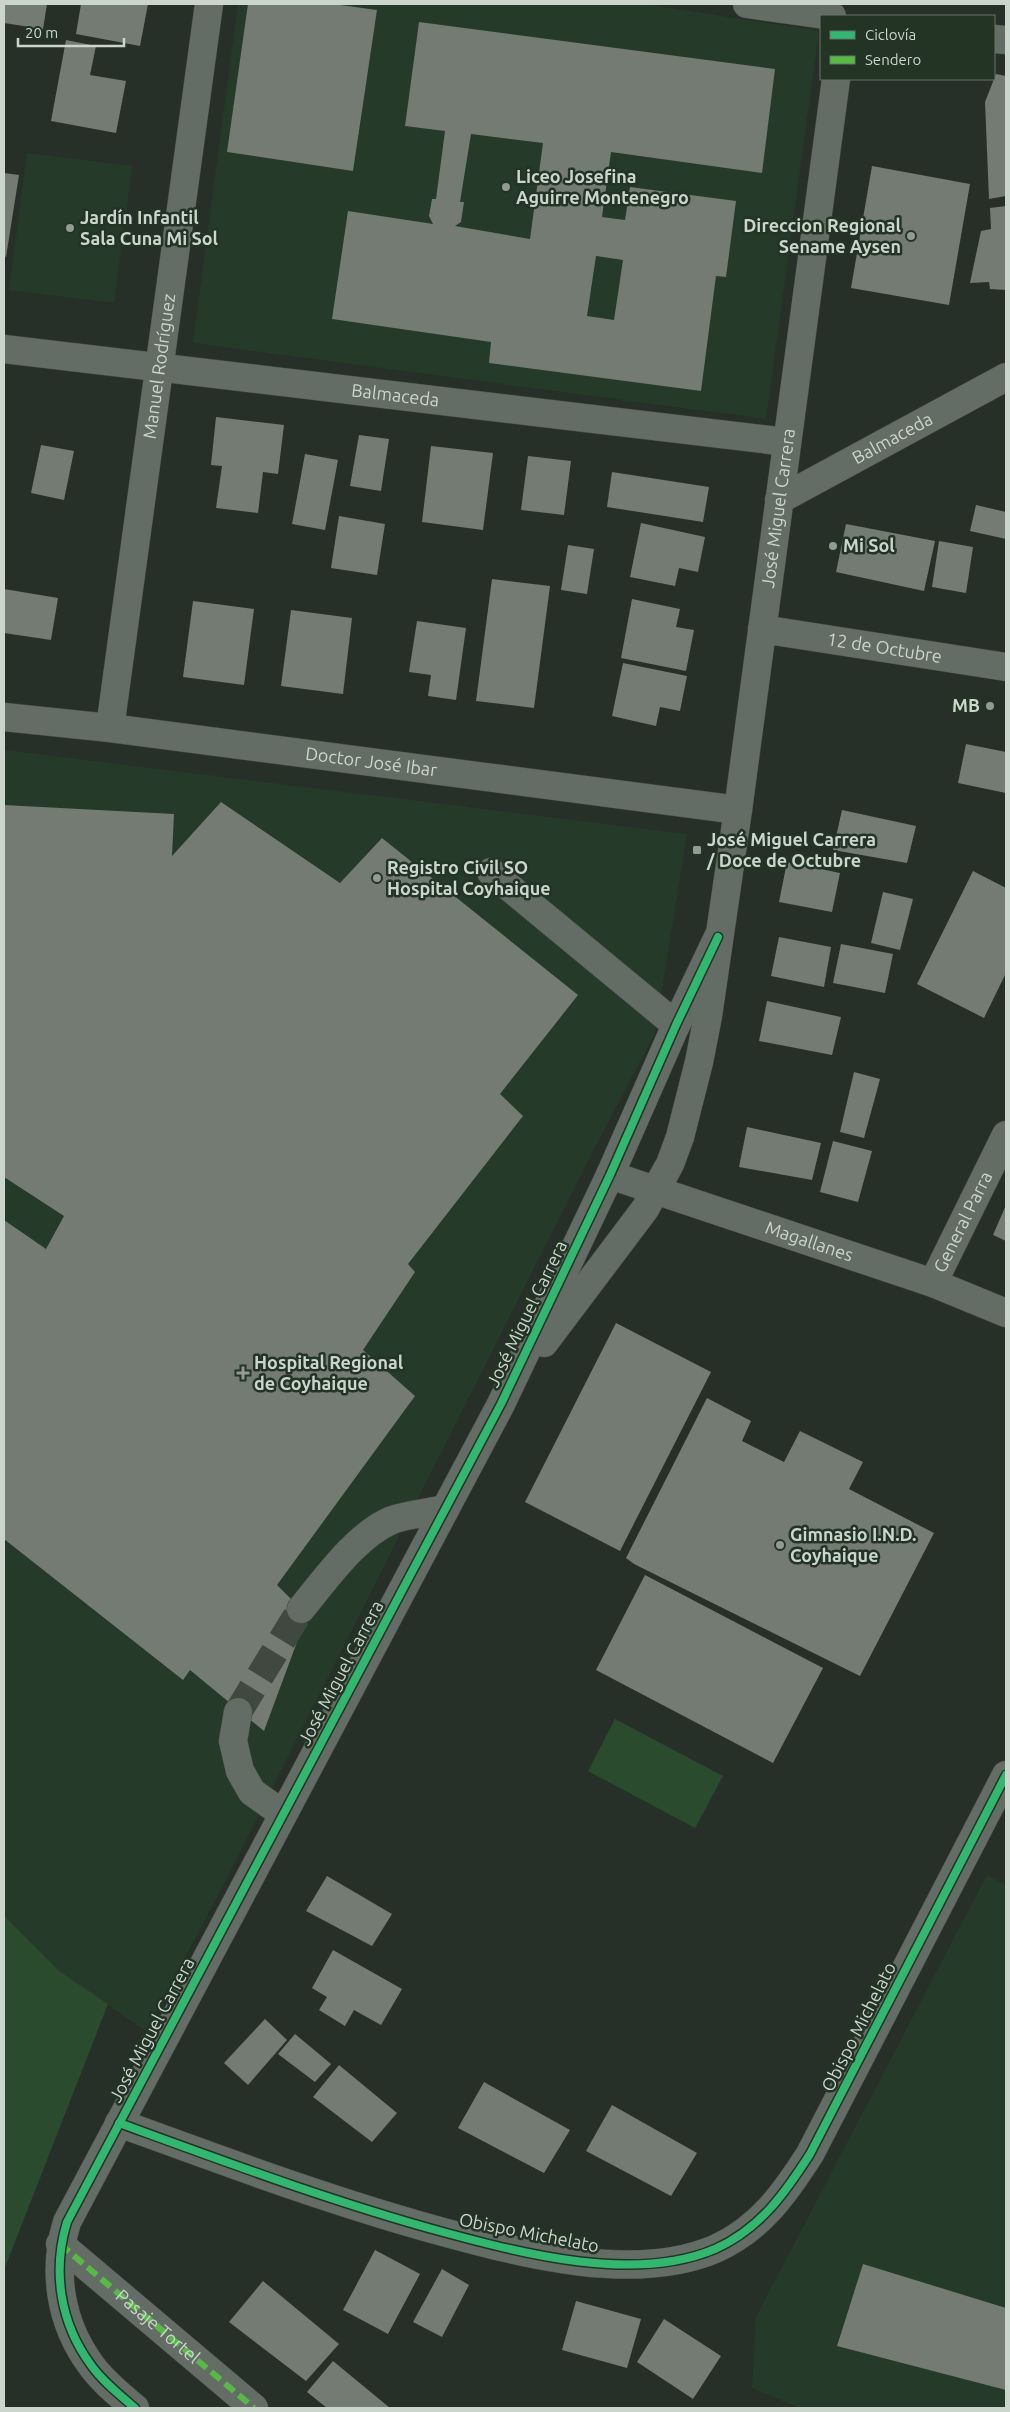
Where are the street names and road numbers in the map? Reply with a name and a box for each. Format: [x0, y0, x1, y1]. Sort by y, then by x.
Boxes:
street label: Manuel Rodríguez [139, 292, 178, 440]
street label: Balmaceda [350, 379, 440, 410]
street label: Balmaceda [848, 408, 936, 467]
street label: José Miguel Carrera [757, 427, 798, 589]
street label: 12 de Octubre [826, 628, 944, 666]
street label: Doctor José Ibar [304, 743, 439, 780]
street label: General Parra [929, 1168, 995, 1275]
street label: Magallanes [763, 1217, 856, 1265]
street label: José Miguel Carrera [482, 1237, 570, 1390]
street label: José Miguel Carrera [294, 1597, 387, 1748]
street label: José Miguel Carrera [105, 1954, 198, 2105]
street label: Obispo Michelato [817, 1959, 899, 2094]
street label: Obispo Michelato [458, 2209, 601, 2255]
street label: Pasaje Tortel [112, 2285, 205, 2367]

